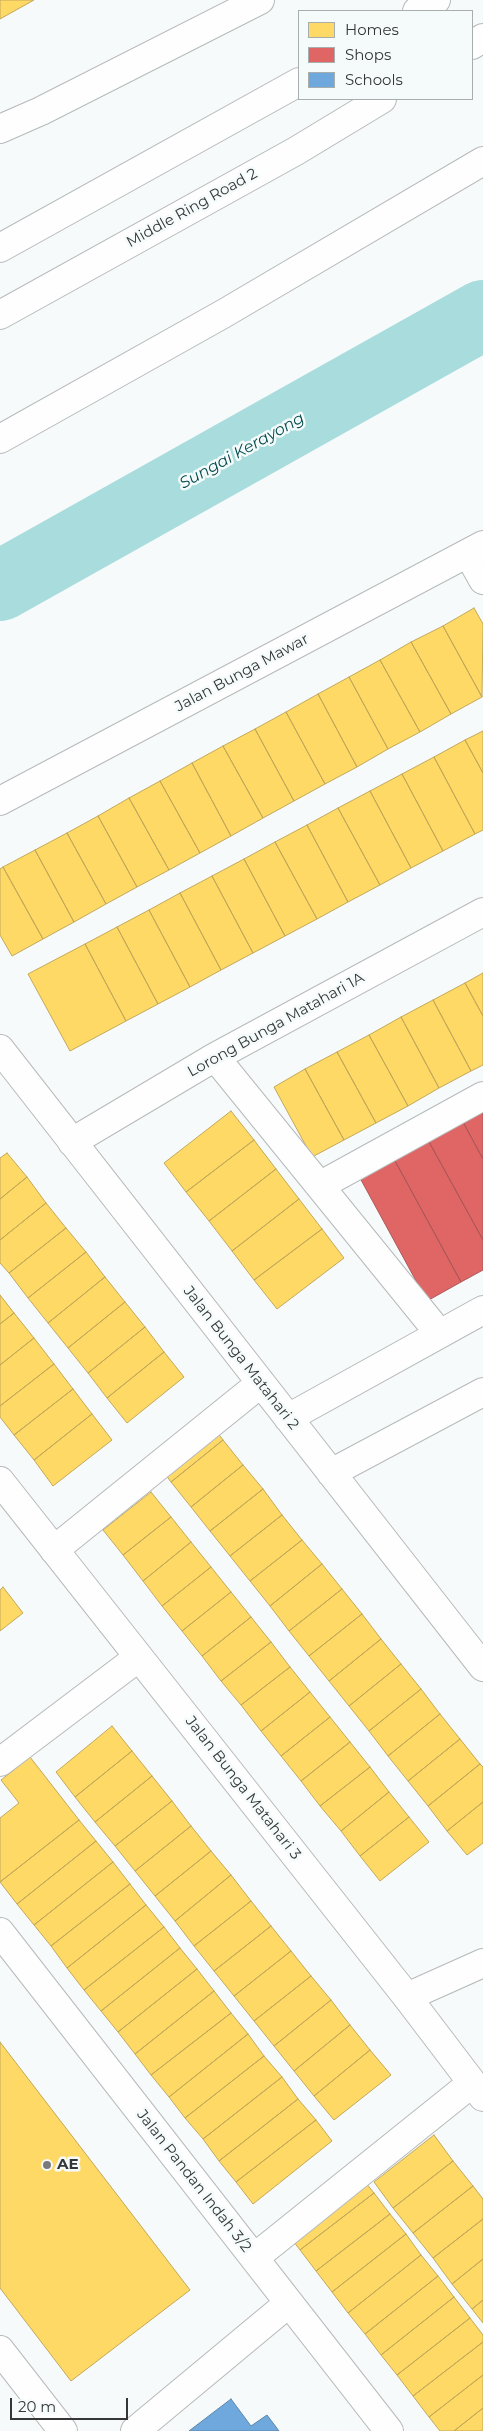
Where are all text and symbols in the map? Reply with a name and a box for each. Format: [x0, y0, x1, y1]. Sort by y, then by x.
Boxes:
legend [298, 10, 473, 100]
text: Homes [345, 20, 399, 39]
text: Shops [345, 45, 391, 64]
text: Schools [345, 70, 403, 89]
street label: Middle Ring Road 2 [124, 165, 260, 251]
water label: Sungai Kerayong [176, 409, 308, 493]
street label: Jalan Bunga Mawar [172, 630, 312, 716]
street label: Lorong Bunga Matahari 1A [185, 969, 367, 1081]
street label: Jalan Bunga Matahari 2 [179, 1283, 303, 1433]
street label: Jalan Bunga Matahari 3 [181, 1713, 305, 1863]
street label: Jalan Pandan Indah 3/2 [133, 2106, 255, 2256]
place label: AE [57, 2156, 79, 2174]
marker: AE [41, 2159, 53, 2171]
scale bar [12, 2388, 130, 2420]
text: 20 m [18, 2397, 56, 2416]

